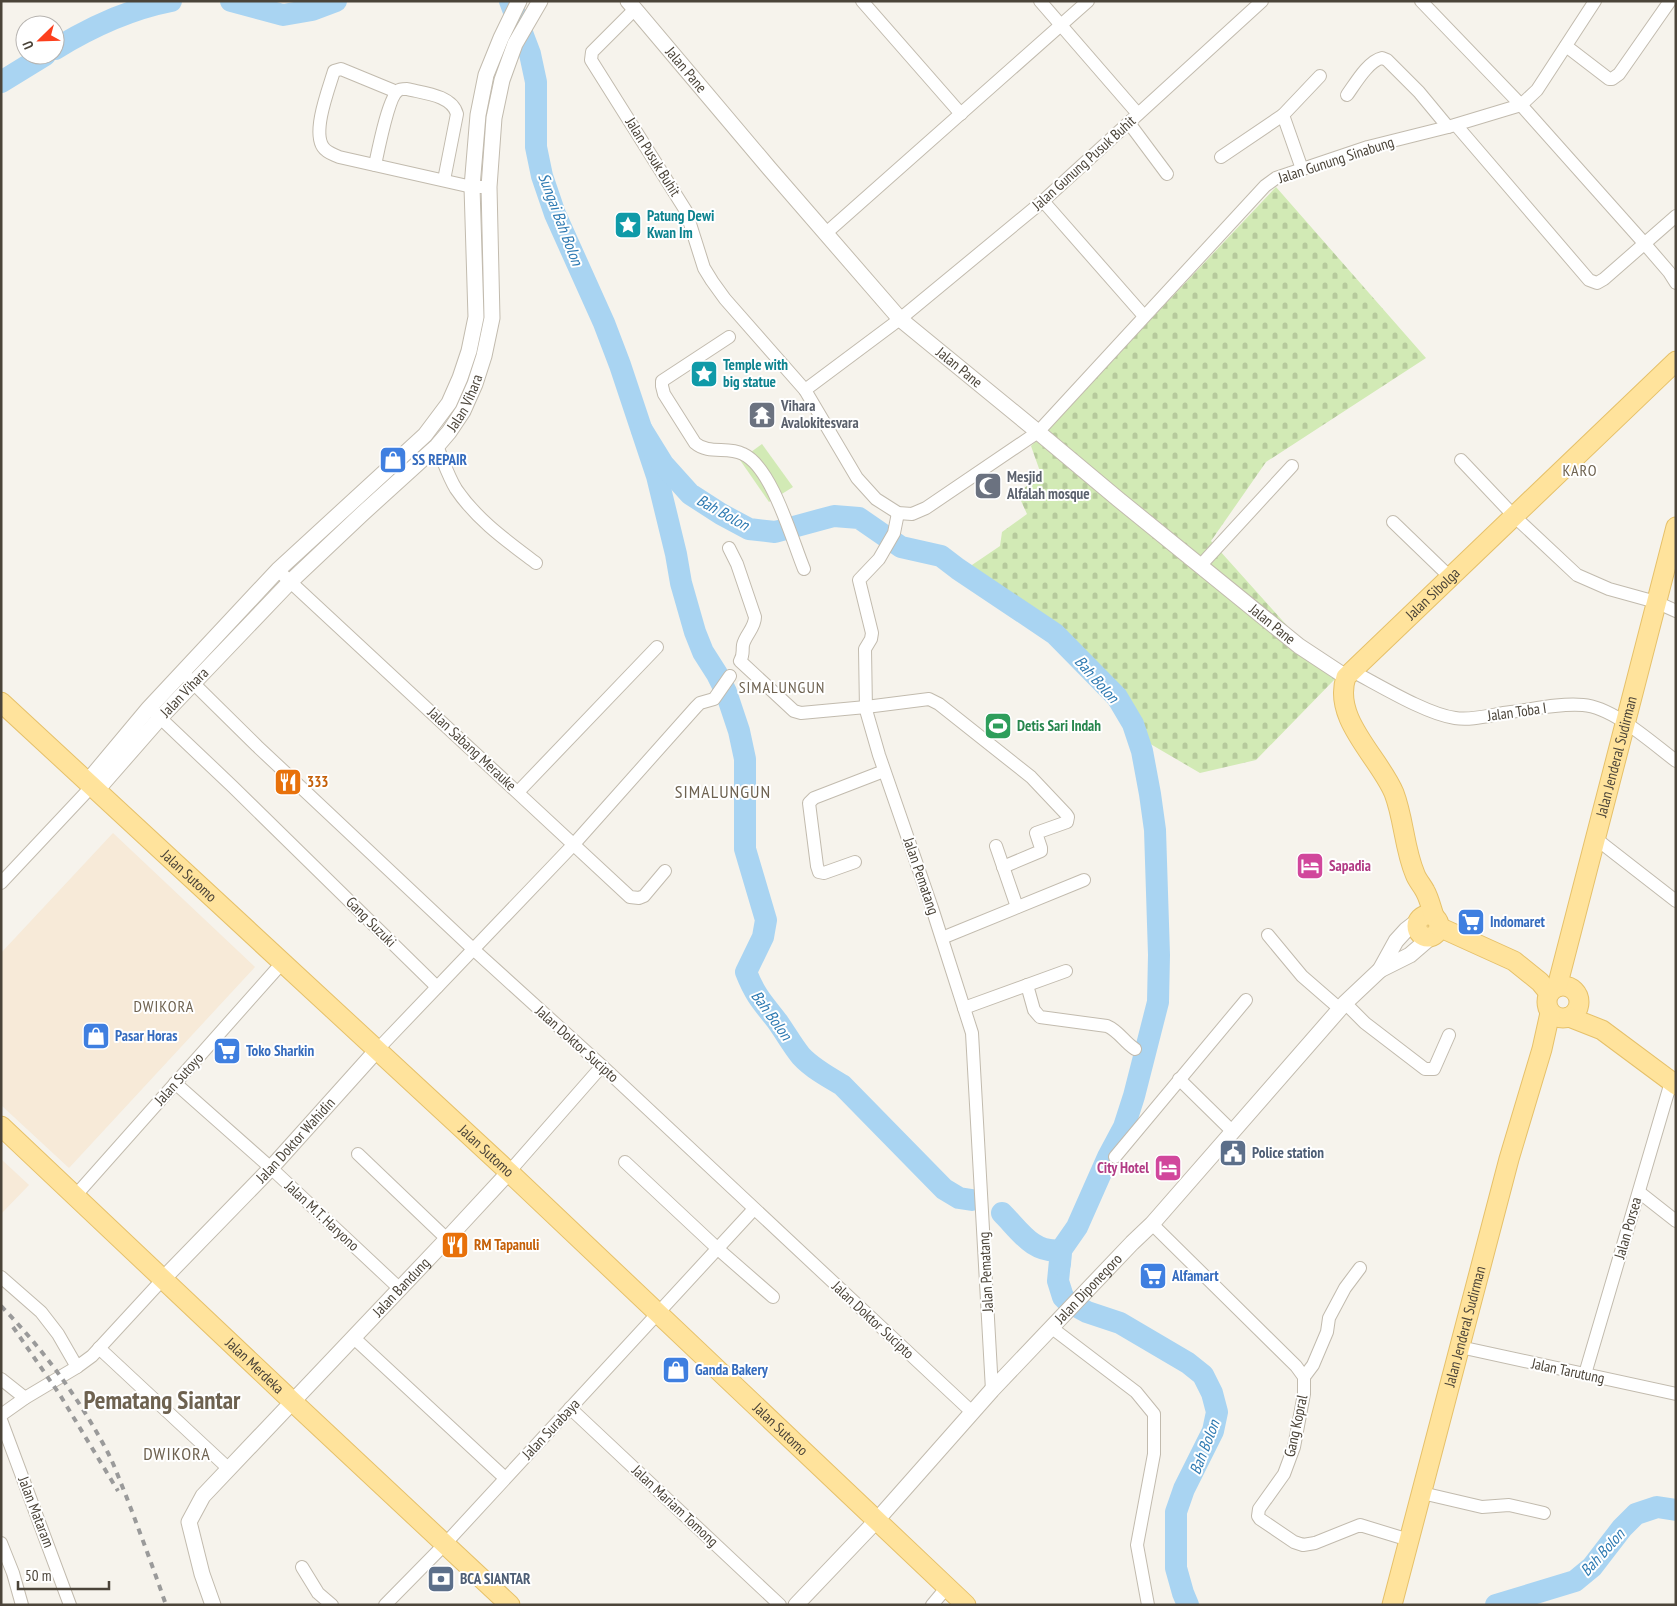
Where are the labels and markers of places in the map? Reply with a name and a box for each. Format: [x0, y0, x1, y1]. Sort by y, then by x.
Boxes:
place label: Patung Dewi Kwan Im [647, 206, 714, 242]
place icon: Patung Dewi Kwan Im [613, 210, 643, 240]
place label: Temple with big statue [723, 355, 788, 391]
place icon: Temple with big statue [689, 359, 719, 389]
place label: Vihara Avalokitesvara [780, 396, 859, 432]
temple icon: Vihara Avalokitesvara [747, 400, 777, 430]
shop icon: SS REPAIR [378, 445, 408, 475]
place label: SS REPAIR [412, 450, 468, 469]
place label: Mesjid Alfalah mosque [1006, 467, 1090, 503]
mosque icon: Mesjid Alfalah mosque [973, 471, 1003, 501]
sports icon: Detis Sari Indah [983, 711, 1013, 741]
place label: Detis Sari Indah [1017, 716, 1101, 735]
restaurant icon: 333 [273, 767, 303, 797]
place label: 333 [307, 772, 329, 791]
hotel icon: Sapadia [1295, 851, 1325, 881]
place label: Sapadia [1329, 856, 1371, 875]
supermarket icon: Indomaret [1456, 907, 1486, 937]
place label: Indomaret [1490, 912, 1546, 931]
shop icon: Pasar Horas [81, 1021, 111, 1051]
place label: Pasar Horas [115, 1026, 177, 1045]
supermarket icon: Toko Sharkin [212, 1036, 242, 1066]
place label: Toko Sharkin [246, 1041, 314, 1060]
public building icon: Police station [1218, 1138, 1248, 1168]
place label: Police station [1252, 1143, 1324, 1162]
hotel icon: City Hotel [1153, 1153, 1183, 1183]
place label: City Hotel [1097, 1158, 1149, 1177]
restaurant icon: RM Tapanuli [440, 1230, 470, 1260]
place label: RM Tapanuli [474, 1235, 540, 1254]
supermarket icon: Alfamart [1138, 1261, 1168, 1291]
place label: Alfamart [1171, 1266, 1219, 1285]
shop icon: Ganda Bakery [661, 1355, 691, 1385]
place label: Ganda Bakery [695, 1360, 769, 1379]
bank icon: BCA SIANTAR [426, 1564, 456, 1594]
place label: BCA SIANTAR [460, 1569, 531, 1588]

